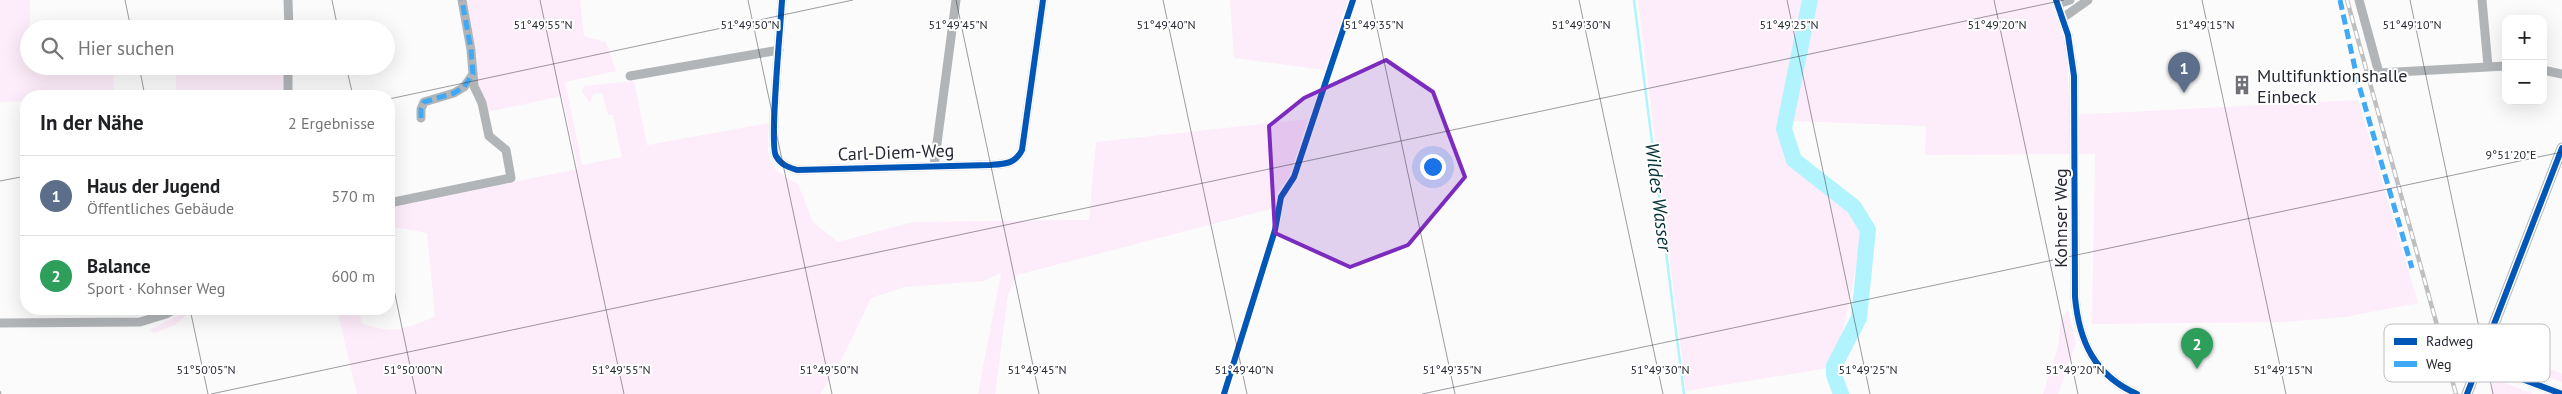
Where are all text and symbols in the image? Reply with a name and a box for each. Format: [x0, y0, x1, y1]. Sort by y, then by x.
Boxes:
map controls [2502, 15, 2547, 105]
button: + [2502, 15, 2547, 60]
text: 51°49'55"N [513, 17, 573, 32]
text: 51°49'50"N [720, 17, 780, 32]
text: 51°49'45"N [928, 17, 988, 32]
text: 51°49'40"N [1136, 17, 1196, 32]
text: 51°49'35"N [1344, 17, 1404, 32]
text: 51°49'30"N [1551, 17, 1611, 32]
text: 51°49'25"N [1759, 17, 1819, 32]
text: 51°49'20"N [1967, 17, 2027, 32]
text: 51°49'15"N [2175, 17, 2235, 32]
text: 51°49'10"N [2382, 17, 2442, 32]
search box [20, 20, 395, 75]
icon: search [38, 34, 66, 62]
text: Hier suchen [78, 36, 174, 60]
pin: 1 [2168, 52, 2200, 93]
button: − [2502, 60, 2547, 105]
place label: Multifunktionshalle Einbeck [2257, 64, 2407, 108]
building icon: Multifunktionshalle Einbeck [2231, 74, 2253, 96]
text: In der Nähe [40, 109, 144, 136]
text: 2 Ergebnisse [288, 113, 375, 133]
street label: Carl-Diem-Weg [837, 138, 955, 166]
water label: Wildes Wasser [1640, 141, 1678, 255]
text: 9°51'20"E [2486, 147, 2536, 162]
your location [1420, 154, 1446, 180]
street label: Kohnser Weg [2049, 168, 2072, 268]
text: Haus der Jugend [87, 174, 220, 198]
text: 1 [51, 186, 61, 206]
text: 570 m [332, 186, 375, 206]
text: Öffentliches Gebäude [87, 198, 234, 218]
text: Balance [87, 254, 151, 278]
text: 2 [51, 266, 61, 286]
text: 600 m [332, 266, 375, 286]
text: Sport · Kohnser Weg [87, 278, 225, 298]
legend [2384, 324, 2550, 382]
pin: 2 [2181, 328, 2213, 369]
text: Radweg [2426, 332, 2473, 350]
text: Weg [2426, 355, 2451, 373]
text: 51°50'05"N [176, 362, 236, 377]
text: 51°50'00"N [383, 362, 443, 377]
text: 51°49'55"N [591, 362, 651, 377]
text: 51°49'50"N [799, 362, 859, 377]
text: 51°49'45"N [1007, 362, 1067, 377]
text: 51°49'40"N [1214, 362, 1274, 377]
text: 51°49'35"N [1422, 362, 1482, 377]
text: 51°49'30"N [1630, 362, 1690, 377]
text: 51°49'25"N [1838, 362, 1898, 377]
text: 51°49'20"N [2045, 362, 2105, 377]
text: 51°49'15"N [2253, 362, 2313, 377]

